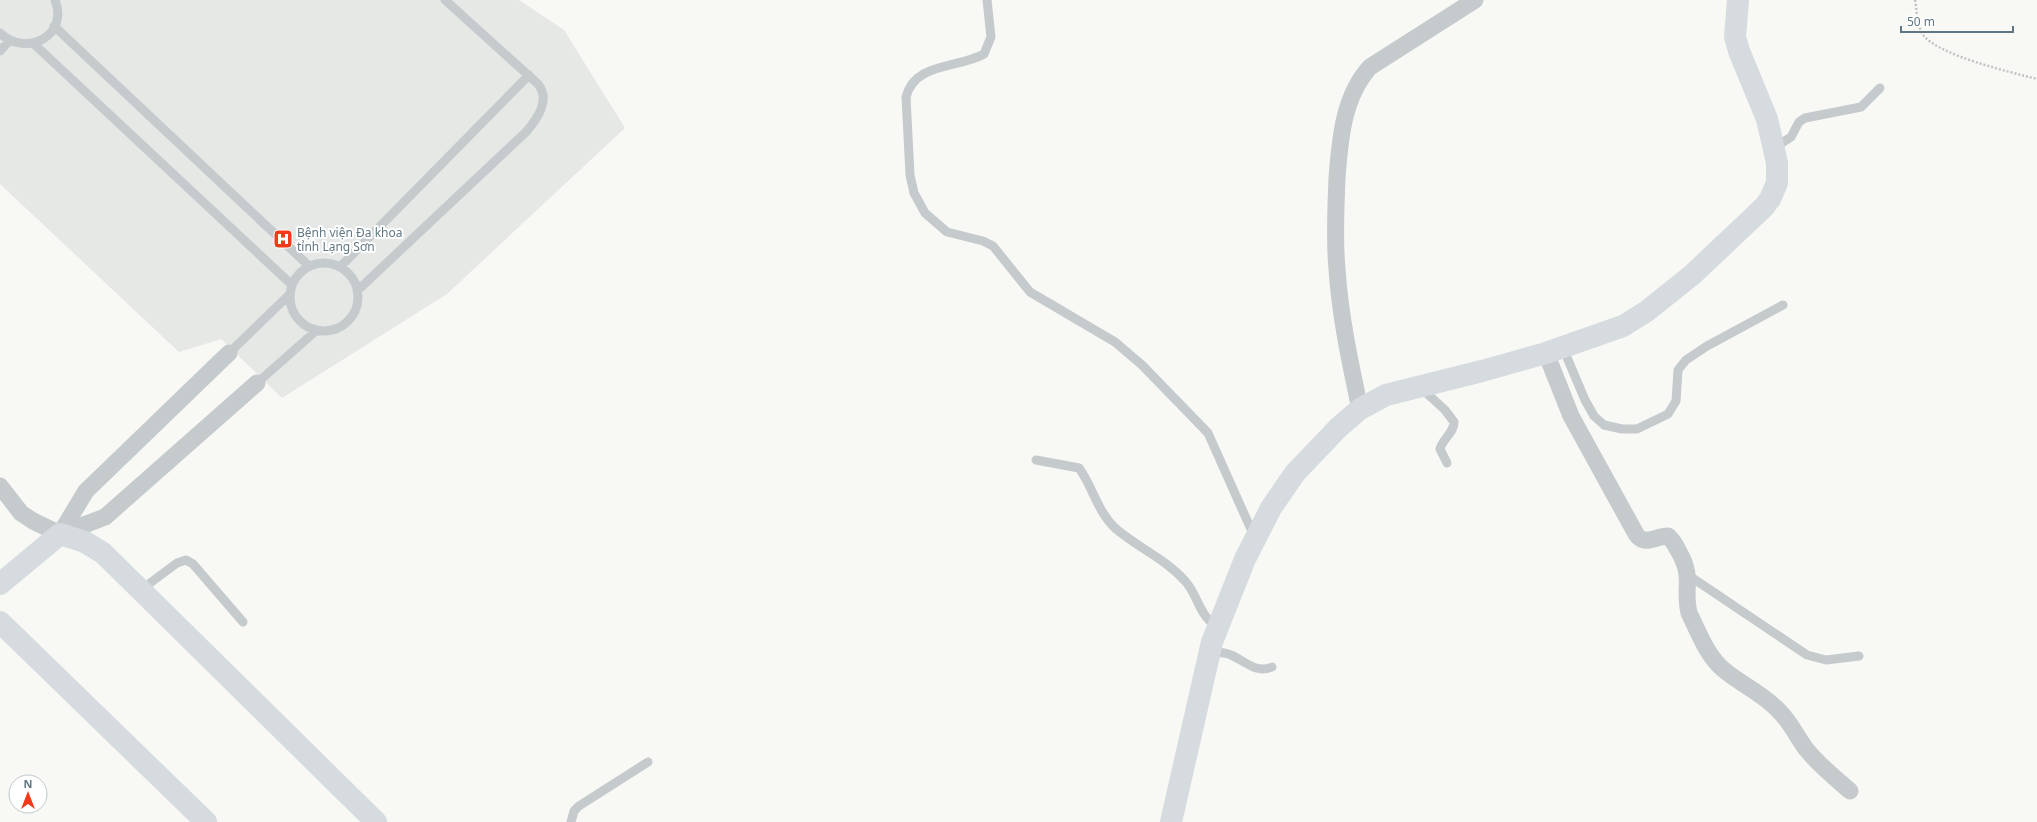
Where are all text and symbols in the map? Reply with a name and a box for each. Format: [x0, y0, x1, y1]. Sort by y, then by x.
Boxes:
scale bar [1901, 8, 2013, 34]
text: 50 m [1907, 13, 1935, 30]
place label: Bệnh viện Đa khoa tỉnh Lạng Sơn [297, 224, 402, 255]
hospital icon: Bệnh viện Đa khoa tỉnh Lạng Sơn [272, 228, 294, 250]
north arrow [8, 774, 48, 814]
text: N [24, 776, 32, 791]

